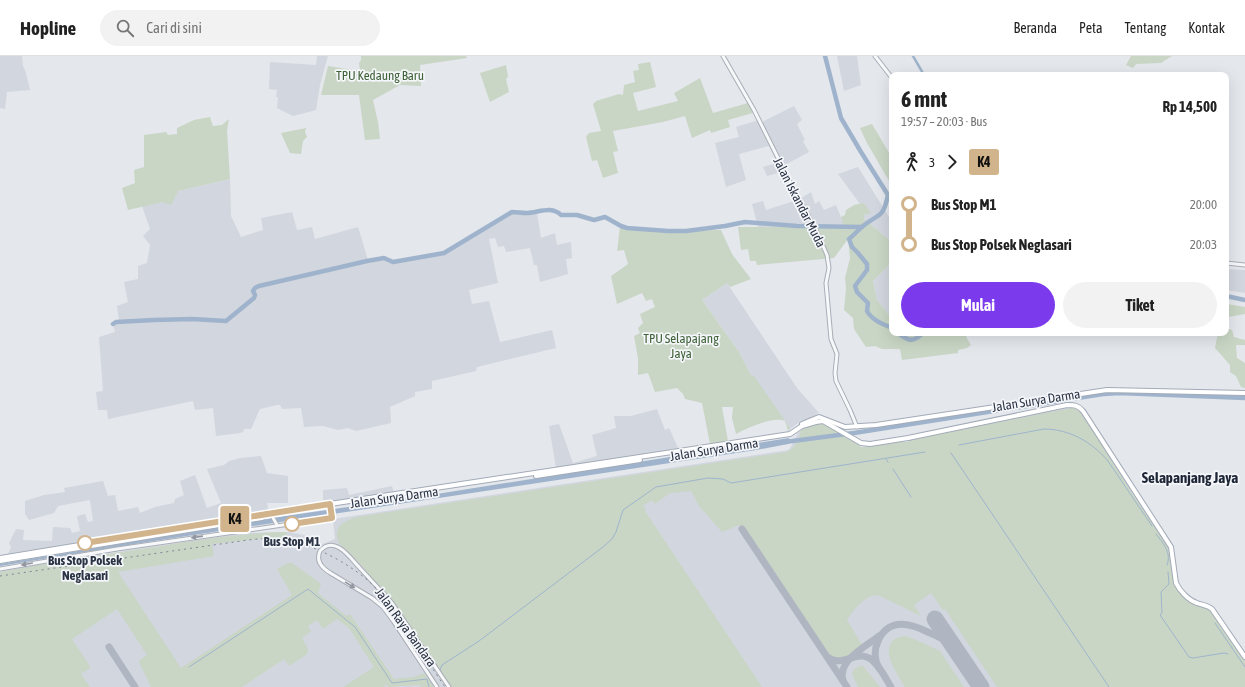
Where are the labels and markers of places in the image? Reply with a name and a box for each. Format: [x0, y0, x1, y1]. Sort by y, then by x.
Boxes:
marker: Bus Stop M1 [284, 516, 300, 532]
place label: Bus Stop M1 [264, 534, 320, 549]
marker: Bus Stop Polsek Neglasari [77, 535, 93, 551]
place label: Bus Stop Polsek Neglasari [48, 553, 122, 583]

